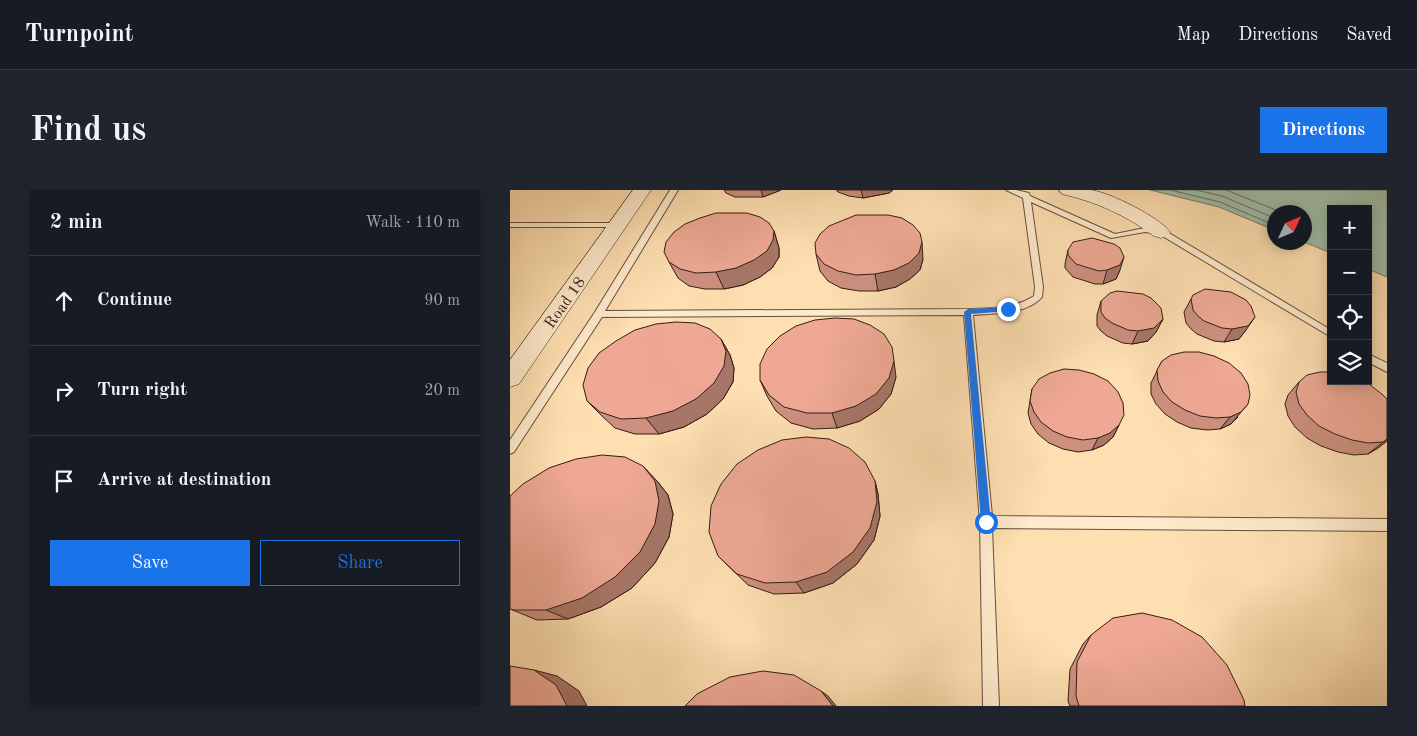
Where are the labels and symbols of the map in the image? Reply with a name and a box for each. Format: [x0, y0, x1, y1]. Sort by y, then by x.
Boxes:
north arrow [1267, 205, 1312, 250]
street label: Road 18 [542, 275, 589, 332]
route end [997, 298, 1020, 321]
route start [975, 511, 998, 534]

